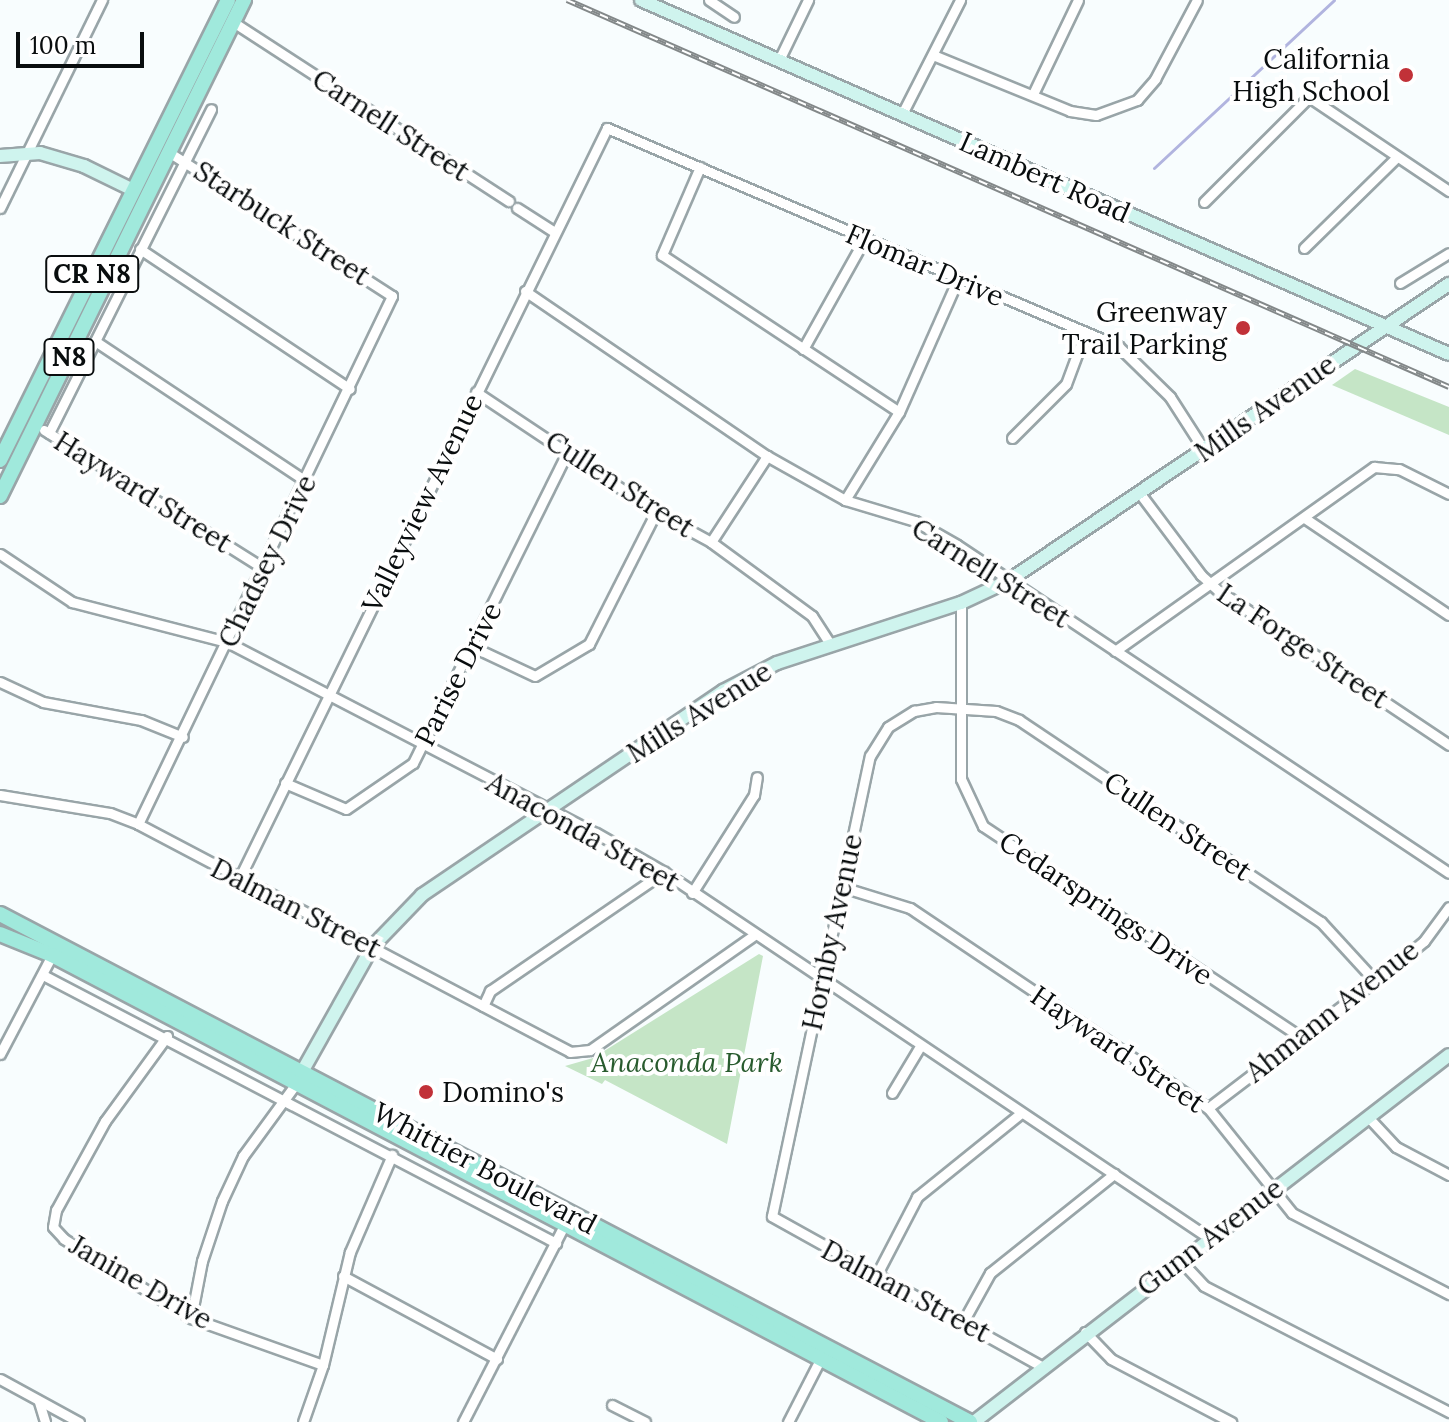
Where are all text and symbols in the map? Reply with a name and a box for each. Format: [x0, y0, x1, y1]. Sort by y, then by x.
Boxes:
scale bar [20, 16, 148, 66]
text: 100 m [30, 30, 96, 61]
place label: California High School [1232, 42, 1390, 108]
street label: Carnell Street [306, 62, 476, 188]
marker: California High School [1397, 66, 1415, 84]
street label: Lambert Road [954, 124, 1136, 230]
street label: Starbuck Street [188, 154, 376, 292]
street label: Flomar Drive [841, 217, 1009, 313]
road number: CR N8 [44, 252, 140, 296]
place label: Greenway Trail Parking [1062, 295, 1227, 361]
marker: Greenway Trail Parking [1234, 319, 1252, 337]
road number: N8 [43, 335, 95, 379]
street label: Mills Avenue [1188, 347, 1342, 469]
street label: Valleyview Avenue [355, 388, 489, 618]
street label: Cullen Street [539, 423, 701, 545]
street label: Hayward Street [48, 424, 238, 560]
street label: Chadsey Drive [211, 469, 323, 653]
street label: Carnell Street [906, 511, 1076, 635]
street label: La Forge Street [1211, 576, 1395, 716]
street label: Parise Drive [407, 597, 509, 751]
street label: Mills Avenue [620, 654, 778, 770]
street label: Cullen Street [1098, 764, 1258, 888]
street label: Anaconda Street [481, 765, 685, 899]
street label: Cedarsprings Drive [993, 824, 1219, 992]
street label: Hornby Avenue [795, 831, 869, 1033]
street label: Dalman Street [206, 851, 386, 965]
street label: Ahmann Avenue [1239, 933, 1425, 1089]
street label: Hayward Street [1025, 978, 1211, 1120]
park label: Anaconda Park [591, 1045, 783, 1079]
place label: Domino's [442, 1075, 564, 1109]
marker: Domino's [417, 1083, 435, 1101]
street label: Whittier Boulevard [368, 1095, 602, 1241]
street label: Gunn Avenue [1130, 1171, 1290, 1303]
street label: Janine Drive [64, 1228, 218, 1336]
street label: Dalman Street [816, 1233, 996, 1349]

